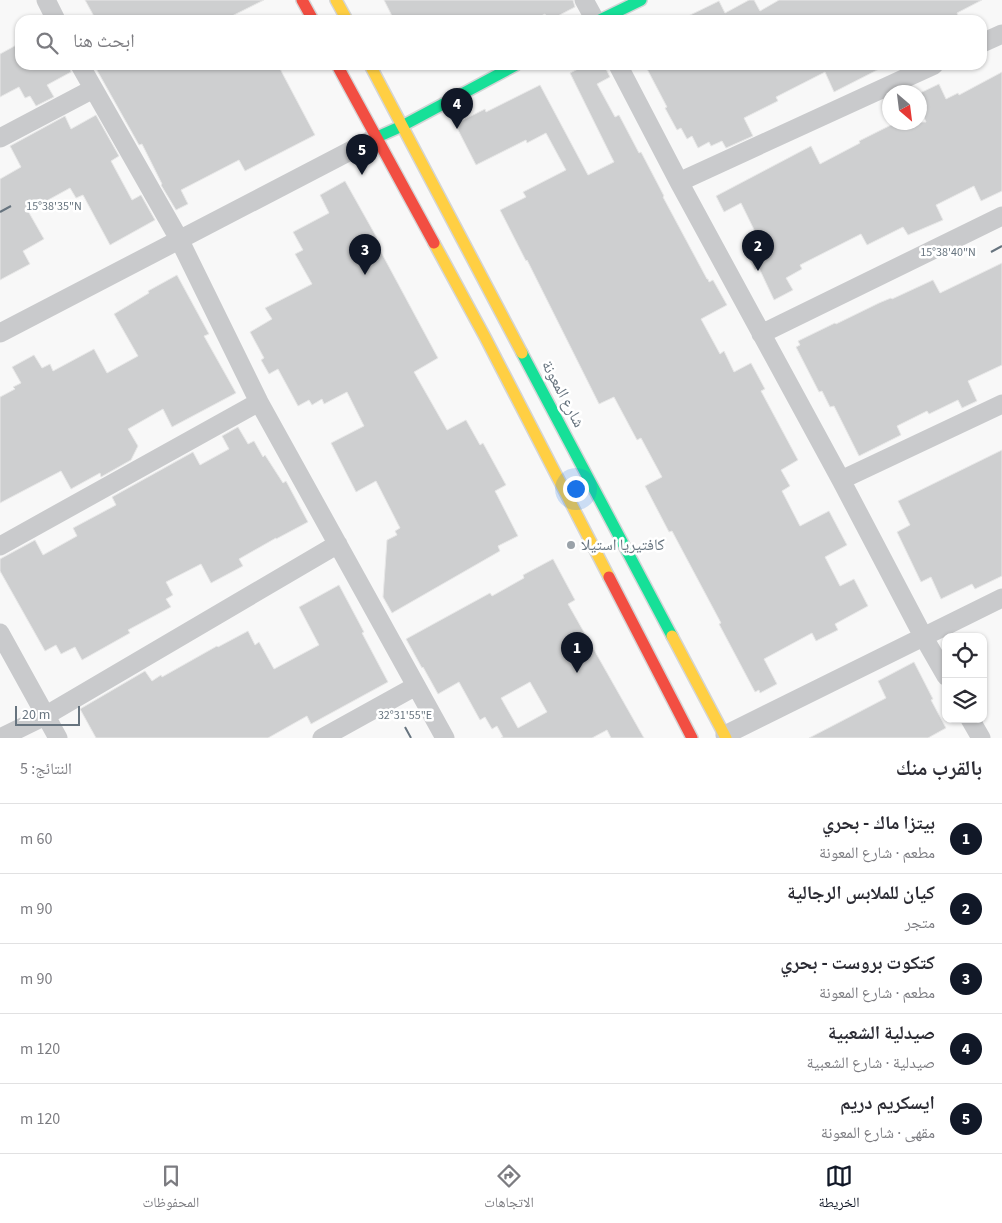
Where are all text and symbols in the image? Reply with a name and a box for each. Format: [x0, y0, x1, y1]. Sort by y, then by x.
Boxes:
search box [15, 15, 987, 70]
text: ابحث هنا [73, 28, 135, 55]
icon: search [33, 29, 61, 57]
north arrow [882, 85, 927, 130]
pin: 4 [441, 88, 473, 129]
pin: 5 [346, 134, 378, 175]
text: 15°38'35"N [26, 198, 82, 215]
pin: 2 [742, 230, 774, 271]
pin: 3 [349, 234, 381, 275]
text: 15°38'40"N [920, 244, 976, 261]
street label: شارع المعونة [536, 357, 590, 431]
your location [563, 476, 589, 502]
place label: كافتيريا استيلا [581, 534, 665, 556]
marker: كافتيريا استيلا [565, 539, 577, 551]
pin: 1 [561, 632, 593, 673]
map controls [942, 633, 987, 723]
button: locate [942, 633, 987, 678]
button: layers [942, 678, 987, 723]
scale bar [15, 703, 80, 726]
text: 20 m [22, 705, 50, 725]
text: 32°31'55"E [378, 707, 432, 724]
text: بالقرب منك [896, 753, 982, 783]
text: النتائج: 5 [20, 758, 72, 780]
text: بيتزا ماك - بحري [822, 810, 935, 837]
text: 60 m [20, 828, 52, 850]
text: 1 [962, 828, 970, 850]
text: مطعم · شارع المعونة [819, 842, 935, 864]
text: كيان للملابس الرجالية [787, 880, 935, 907]
text: 90 m [20, 898, 52, 920]
text: 2 [962, 898, 970, 920]
text: متجر [905, 912, 935, 934]
text: كتكوت بروست - بحري [780, 950, 935, 977]
text: 90 m [20, 968, 52, 990]
text: 3 [962, 968, 970, 990]
text: مطعم · شارع المعونة [819, 982, 935, 1004]
text: صيدلية الشعبية [828, 1020, 935, 1047]
text: 120 m [20, 1038, 60, 1060]
text: 4 [962, 1038, 970, 1060]
text: صيدلية · شارع الشعبية [807, 1052, 935, 1074]
text: ايسكريم دريم [840, 1090, 935, 1117]
text: 120 m [20, 1108, 60, 1130]
text: 5 [962, 1108, 970, 1130]
text: مقهى · شارع المعونة [821, 1122, 935, 1144]
tab: المحفوظات [142, 1162, 199, 1216]
tab: الاتجاهات [484, 1162, 534, 1216]
tab: الخريطة [818, 1162, 860, 1216]

